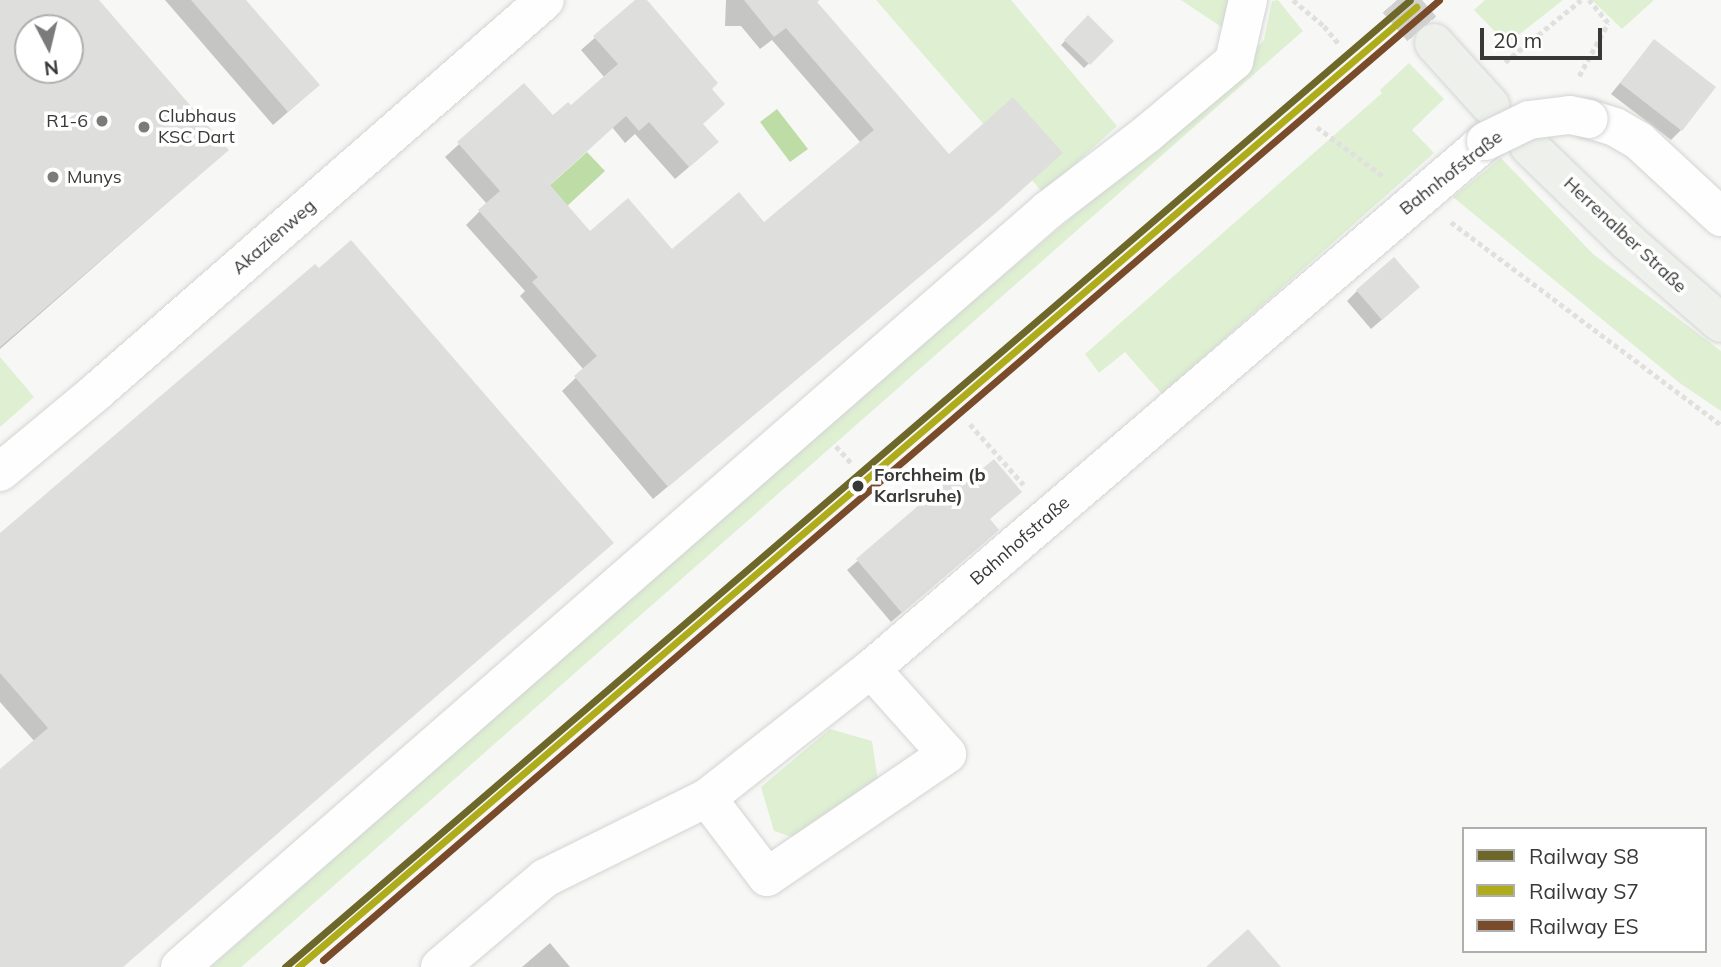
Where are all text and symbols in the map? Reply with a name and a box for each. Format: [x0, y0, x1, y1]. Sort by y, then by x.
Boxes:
north arrow [14, 14, 84, 84]
scale bar [1483, 14, 1606, 58]
text: 20 m [1493, 27, 1542, 53]
text: N [43, 55, 60, 81]
place label: Clubhaus KSC Dart [158, 106, 236, 148]
place label: R1-6 [46, 110, 88, 132]
marker: R1-6 [94, 113, 110, 129]
marker: Clubhaus KSC Dart [136, 119, 152, 135]
street label: Bahnhofstraße [1395, 126, 1507, 220]
place label: Munys [67, 166, 122, 188]
marker: Munys [45, 169, 61, 185]
street label: Herrenalber Straße [1559, 173, 1691, 297]
street label: Akazienweg [228, 195, 320, 279]
place label: Forchheim (b Karlsruhe) [874, 465, 986, 508]
marker: Forchheim (b Karlsruhe) [848, 476, 868, 496]
street label: Bahnhofstraße [966, 492, 1074, 590]
legend [1462, 827, 1707, 953]
text: Railway S8 [1529, 843, 1639, 869]
text: Railway S7 [1529, 878, 1639, 904]
text: Railway ES [1529, 913, 1638, 939]

